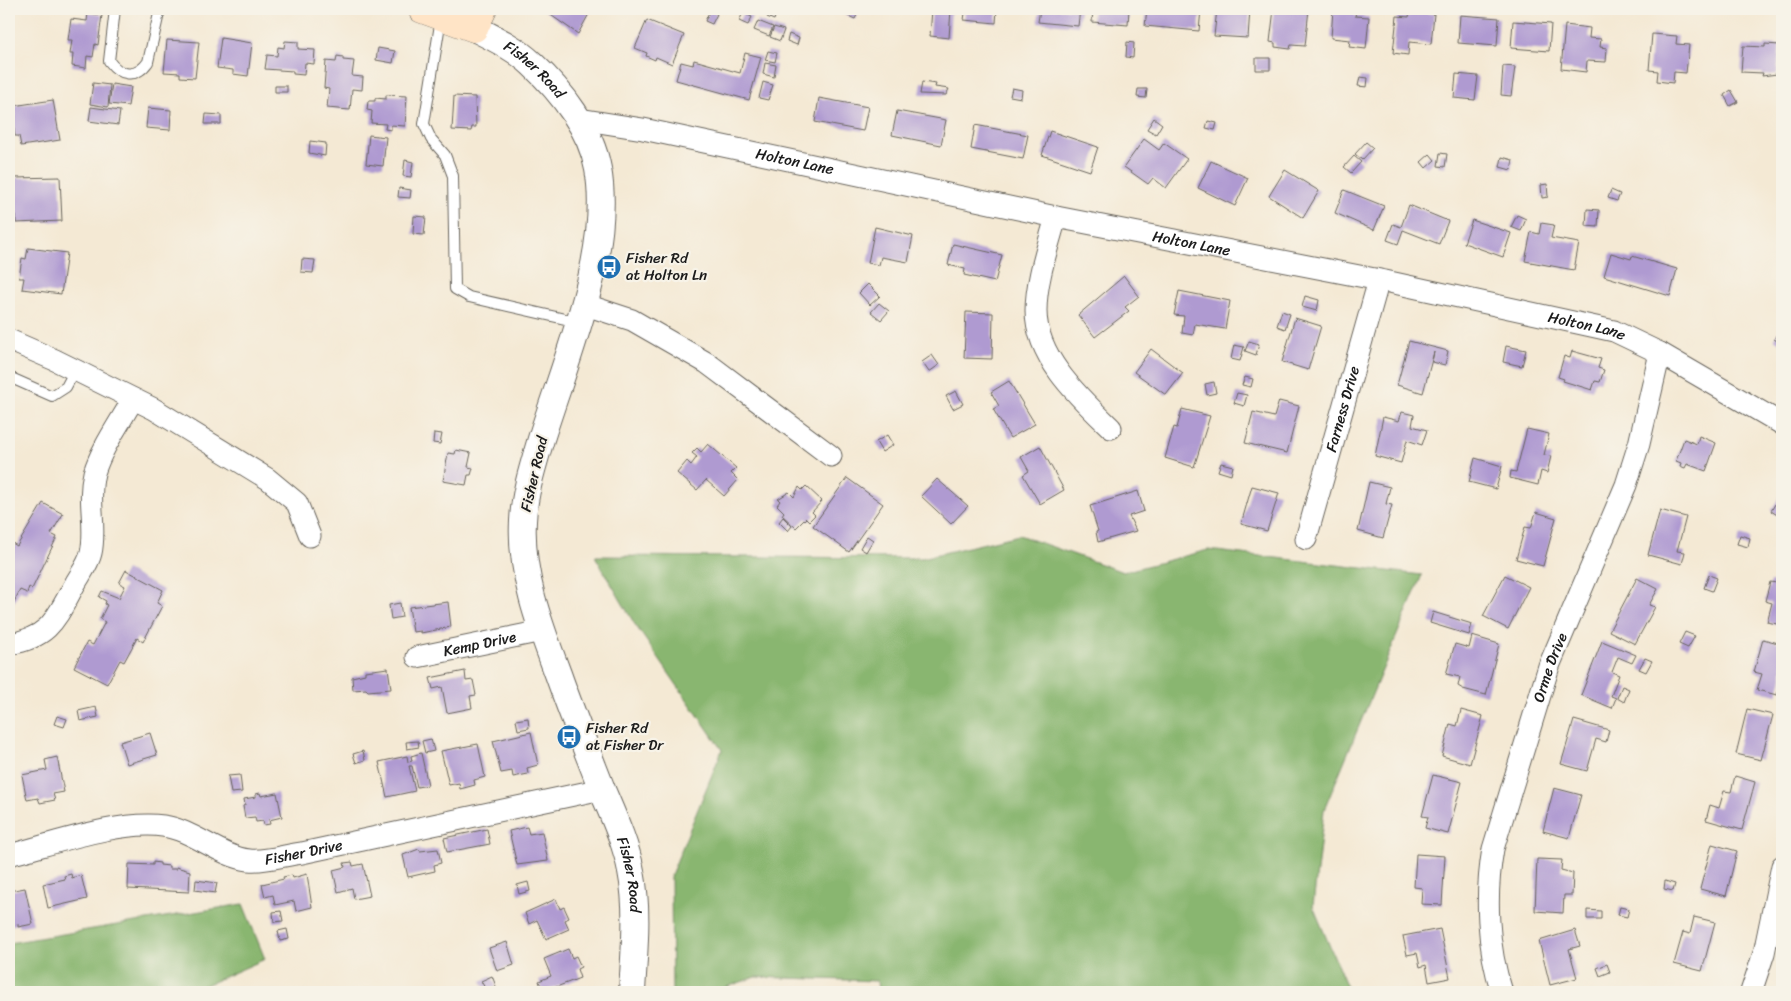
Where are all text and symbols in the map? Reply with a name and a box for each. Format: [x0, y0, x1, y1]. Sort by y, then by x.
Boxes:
street label: Fisher Road [499, 33, 573, 105]
street label: Holton Lane [753, 140, 836, 182]
street label: Holton Lane [1150, 223, 1233, 264]
place label: Fisher Rd at Holton Ln [626, 245, 707, 288]
bus stop icon: Fisher Rd at Holton Ln [596, 254, 622, 280]
street label: Holton Lane [1546, 304, 1631, 348]
street label: Farness Drive [1318, 363, 1367, 455]
street label: Fisher Road [513, 433, 556, 514]
street label: Kemp Drive [441, 624, 518, 664]
street label: Orme Drive [1526, 628, 1575, 705]
place label: Fisher Rd at Fisher Dr [586, 715, 664, 758]
bus stop icon: Fisher Rd at Fisher Dr [556, 724, 582, 750]
street label: Fisher Drive [263, 832, 345, 873]
street label: Fisher Road [609, 833, 648, 914]

